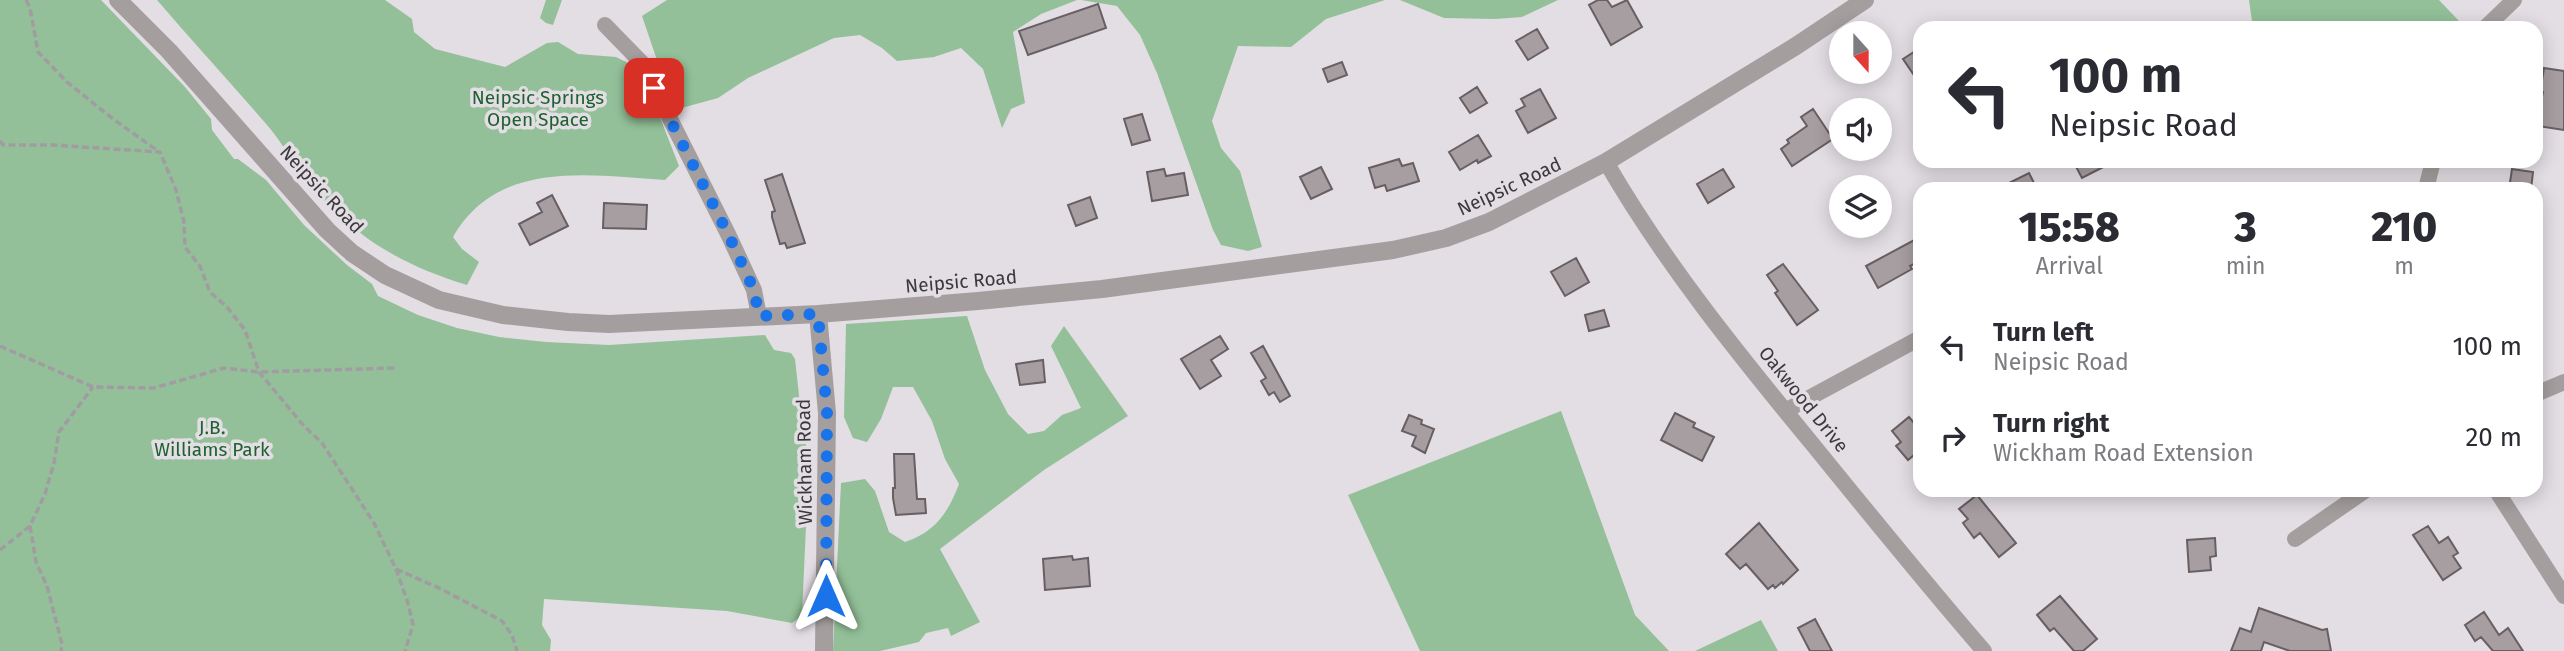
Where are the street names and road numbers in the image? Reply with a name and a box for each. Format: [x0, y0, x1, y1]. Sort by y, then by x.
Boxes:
street label: Neipsic Road [275, 140, 368, 238]
street label: Neipsic Road [1454, 152, 1565, 221]
street label: Neipsic Road [904, 265, 1018, 298]
street label: Oakwood Drive [1754, 342, 1853, 457]
street label: Wickham Road [792, 399, 817, 525]

